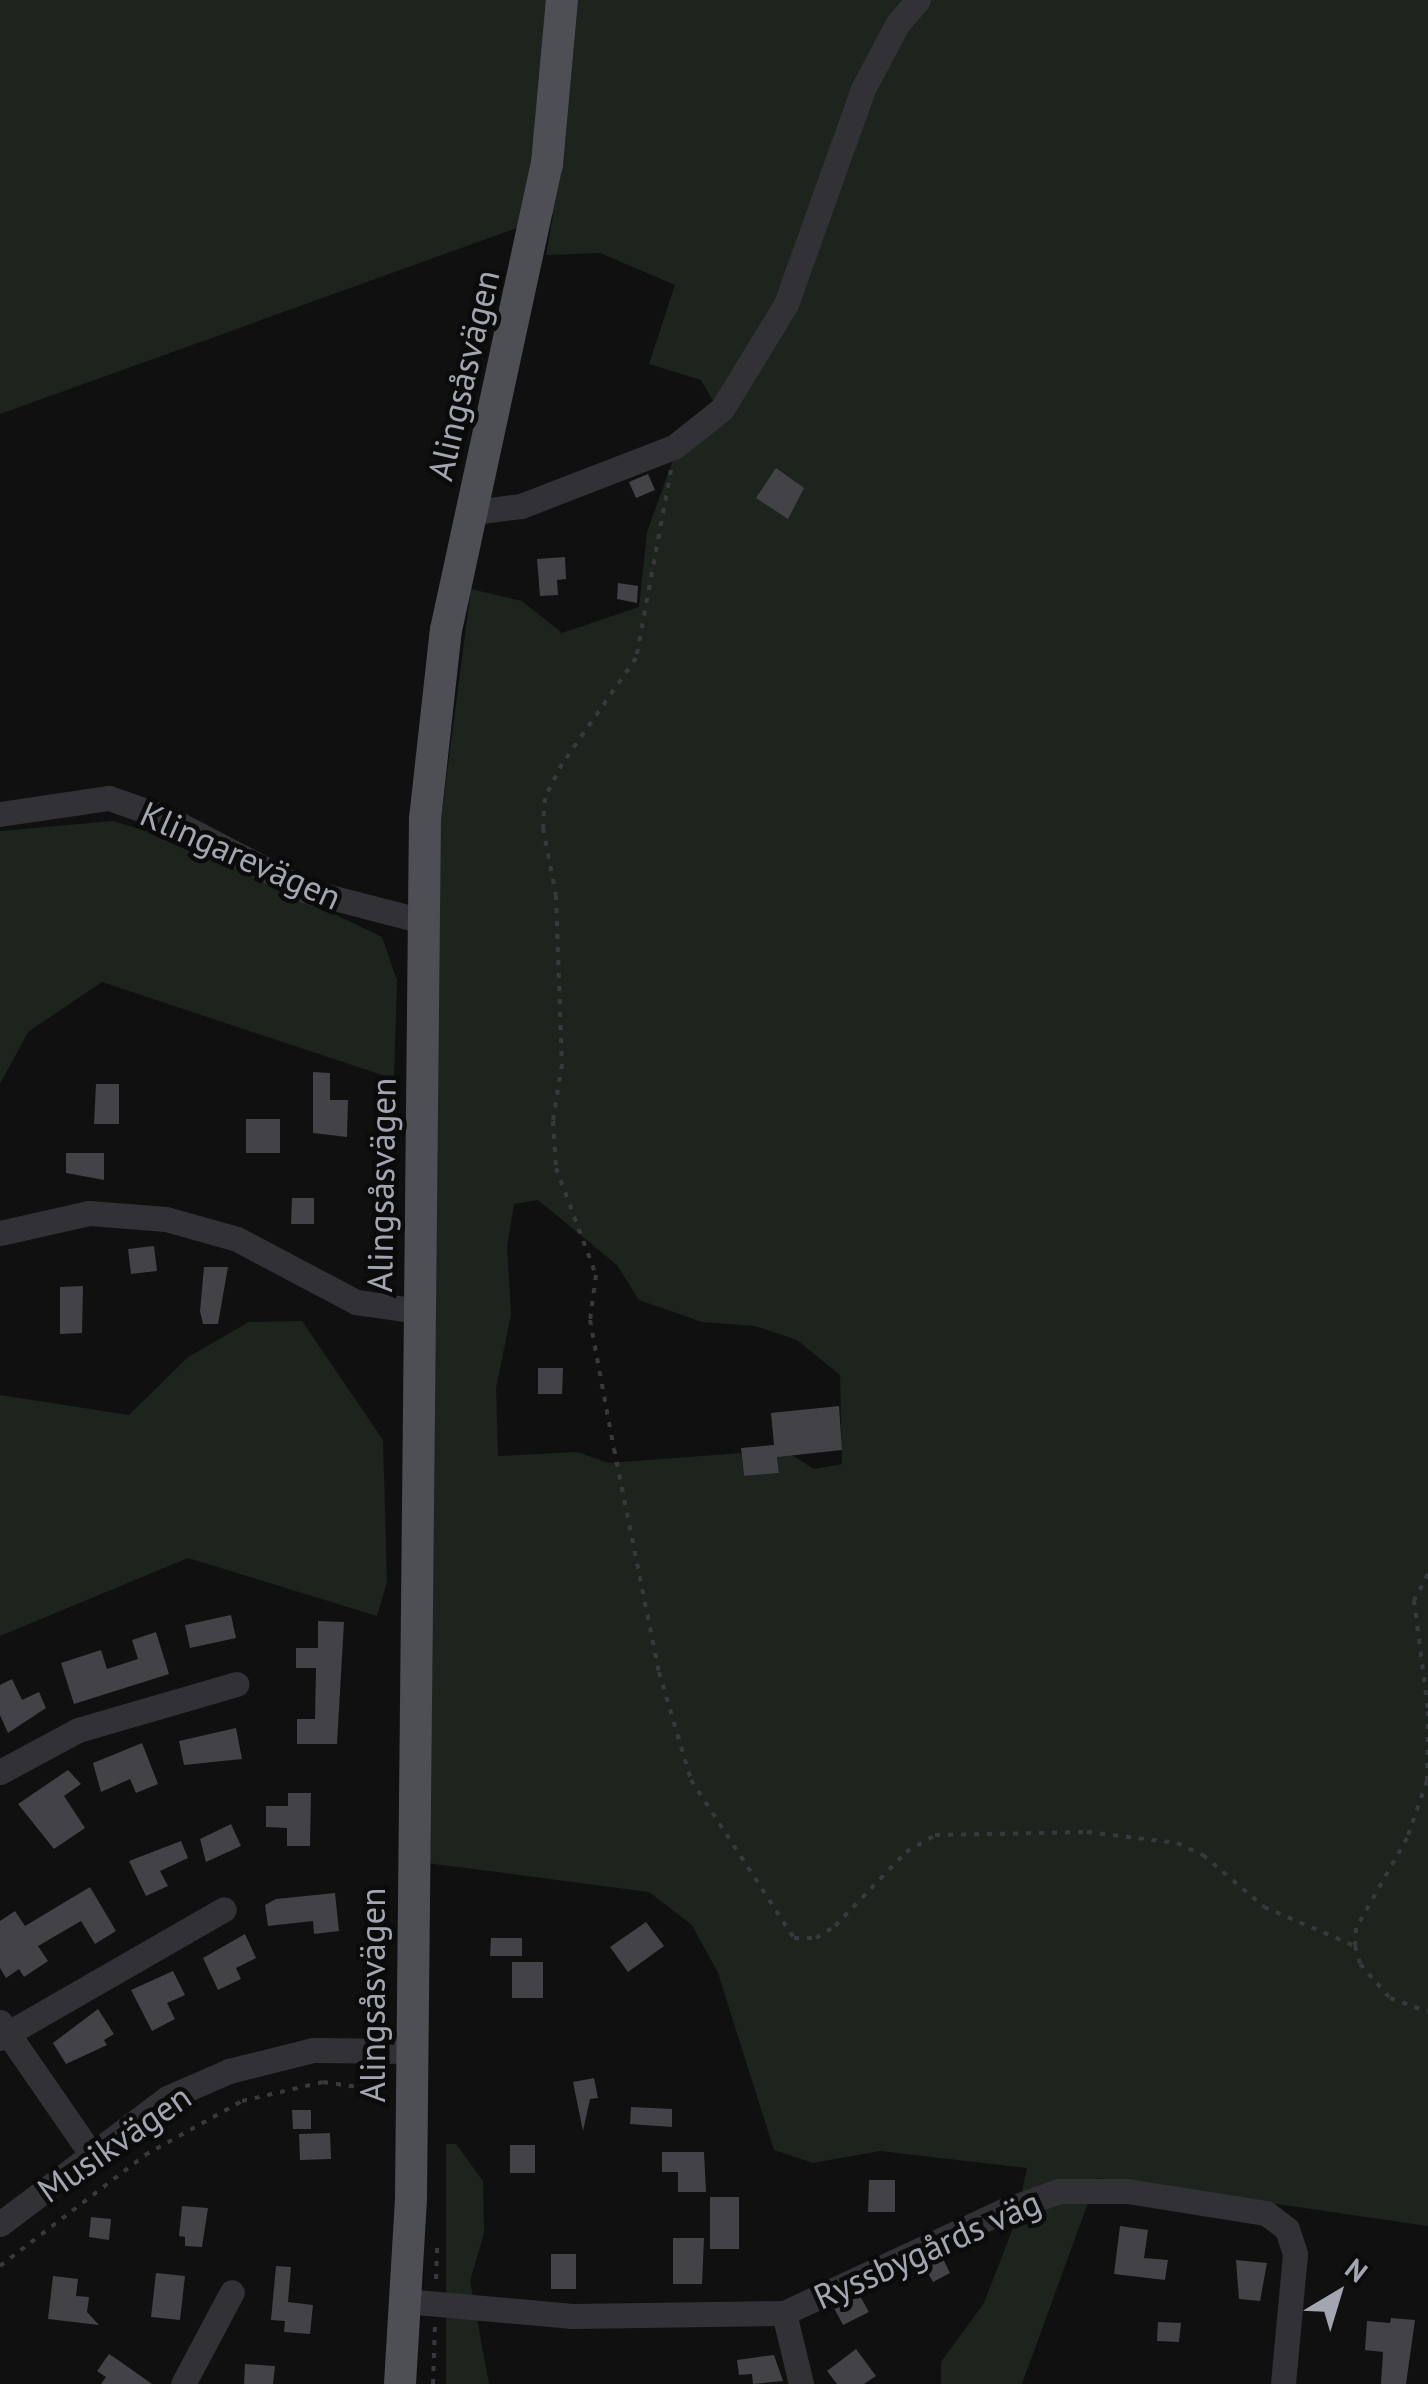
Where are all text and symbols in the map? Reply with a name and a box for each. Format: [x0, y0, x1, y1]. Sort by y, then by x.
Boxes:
street label: Alingsåsvägen [418, 266, 508, 484]
street label: Klingarevägen [134, 792, 348, 918]
street label: Alingsåsvägen [358, 1077, 404, 1293]
street label: Alingsåsvägen [351, 1888, 393, 2102]
street label: Musikvägen [29, 2075, 199, 2211]
street label: Ryssbygårds väg [807, 2180, 1047, 2318]
north arrow [1288, 2244, 1388, 2344]
text: N [1338, 2250, 1375, 2290]

